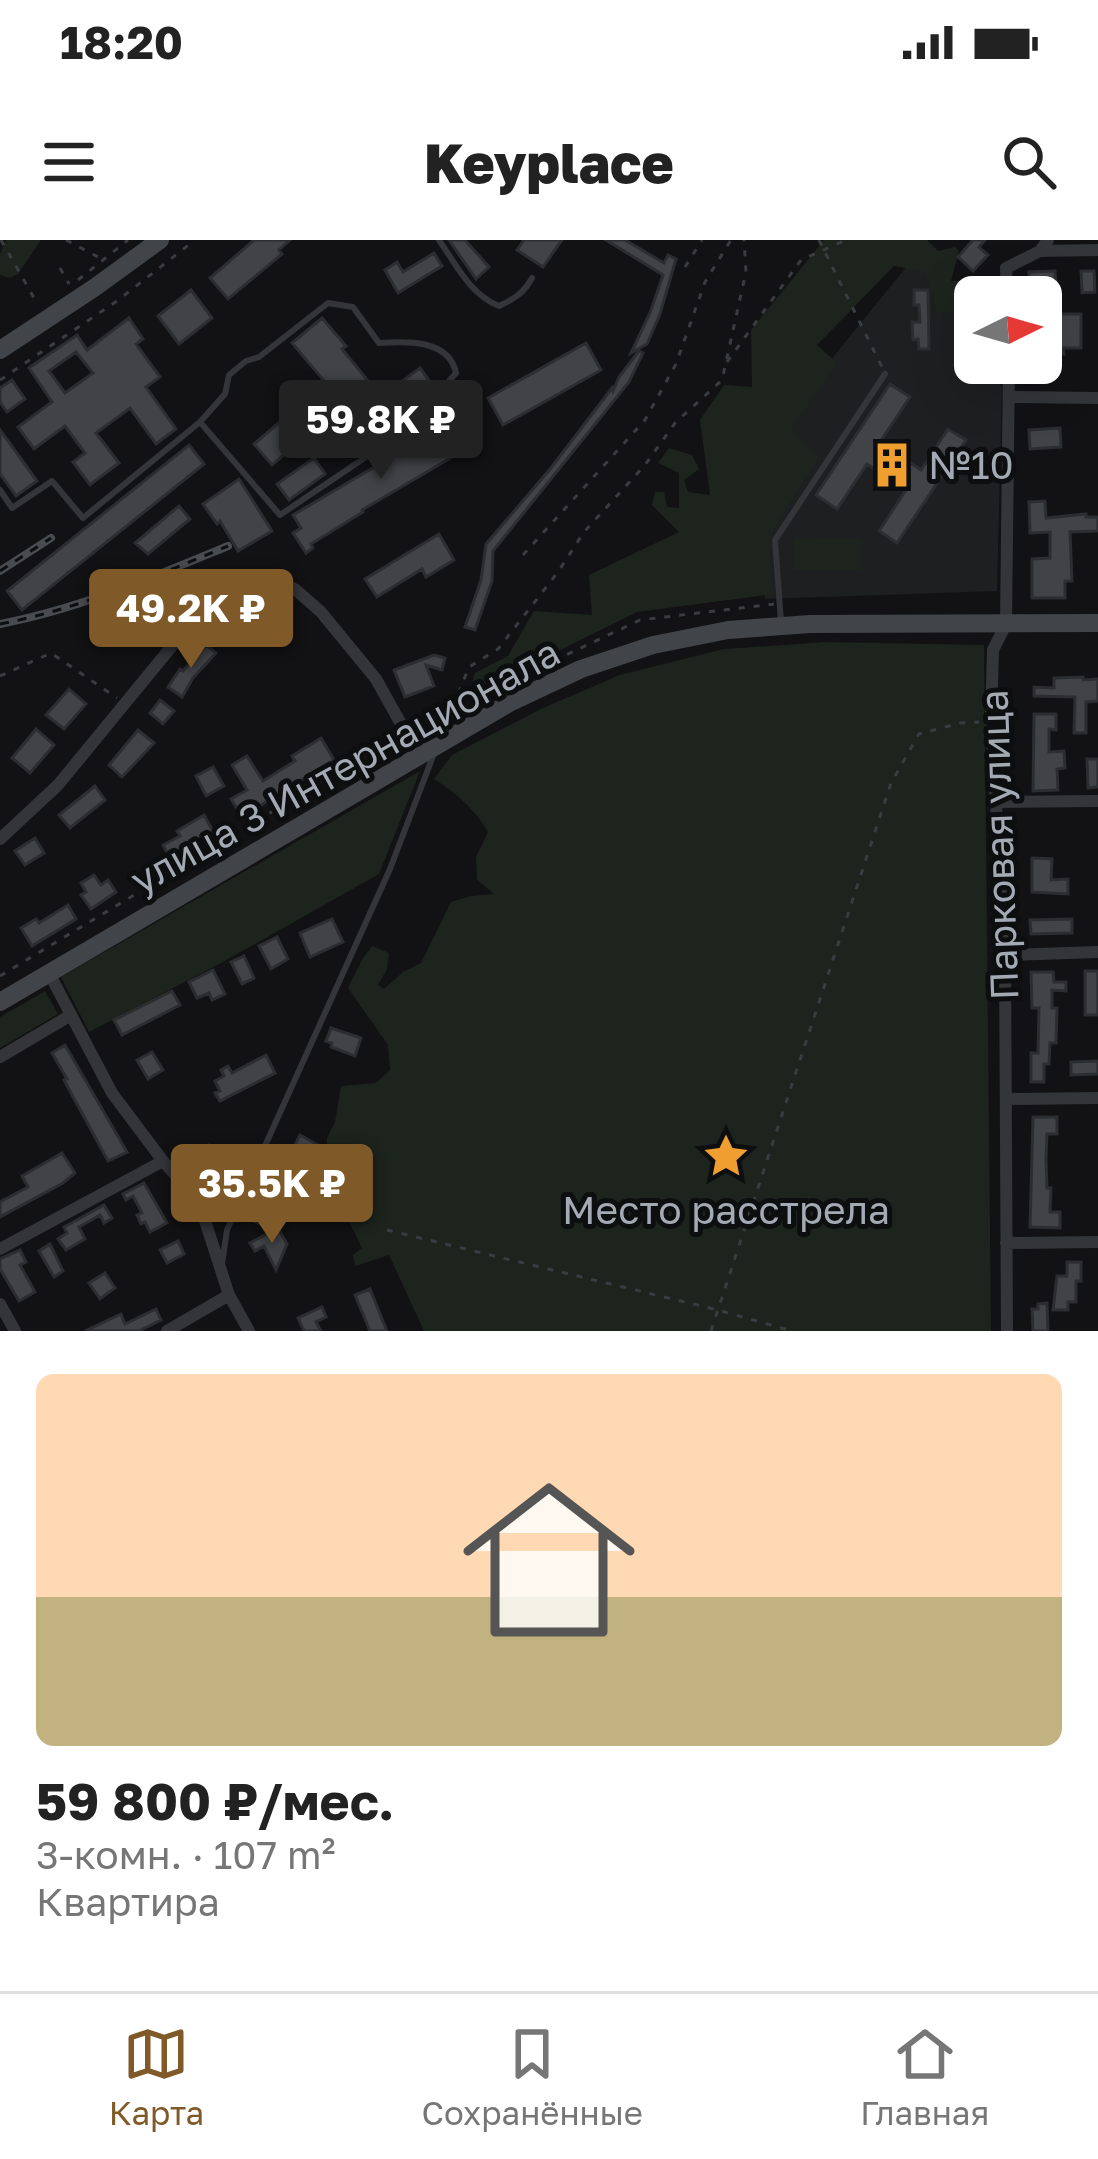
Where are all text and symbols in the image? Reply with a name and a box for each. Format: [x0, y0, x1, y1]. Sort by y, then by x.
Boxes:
text: 18:20 [60, 15, 183, 69]
icon: menu [36, 129, 102, 195]
icon: search [996, 129, 1062, 195]
text: Keyplace [424, 130, 674, 195]
north arrow [954, 276, 1062, 384]
map controls [954, 276, 1062, 384]
pin: 59.8K ₽ [270, 380, 492, 482]
text: 59.8K ₽ [306, 395, 456, 442]
building icon: №10 [867, 440, 917, 490]
place label: №10 [928, 441, 1014, 488]
pin: 49.2K ₽ [80, 569, 302, 671]
text: 49.2K ₽ [116, 584, 266, 631]
street label: улица 3 Интернационала [122, 628, 567, 903]
street label: Парковая улица [970, 689, 1027, 1001]
place icon: Место расстрела [701, 1131, 751, 1181]
pin: 35.5K ₽ [161, 1144, 383, 1246]
text: 35.5K ₽ [198, 1159, 346, 1206]
place label: Место расстрела [562, 1186, 890, 1233]
icon: home [441, 1452, 657, 1668]
text: 59 800 ₽/мес. [36, 1770, 394, 1831]
text: 3-комн. · 107 m² [36, 1831, 336, 1878]
text: Квартира [36, 1878, 220, 1925]
tab: Карта [109, 2021, 204, 2132]
tab: Сохранённые [422, 2021, 643, 2132]
tab: Главная [860, 2021, 989, 2132]

